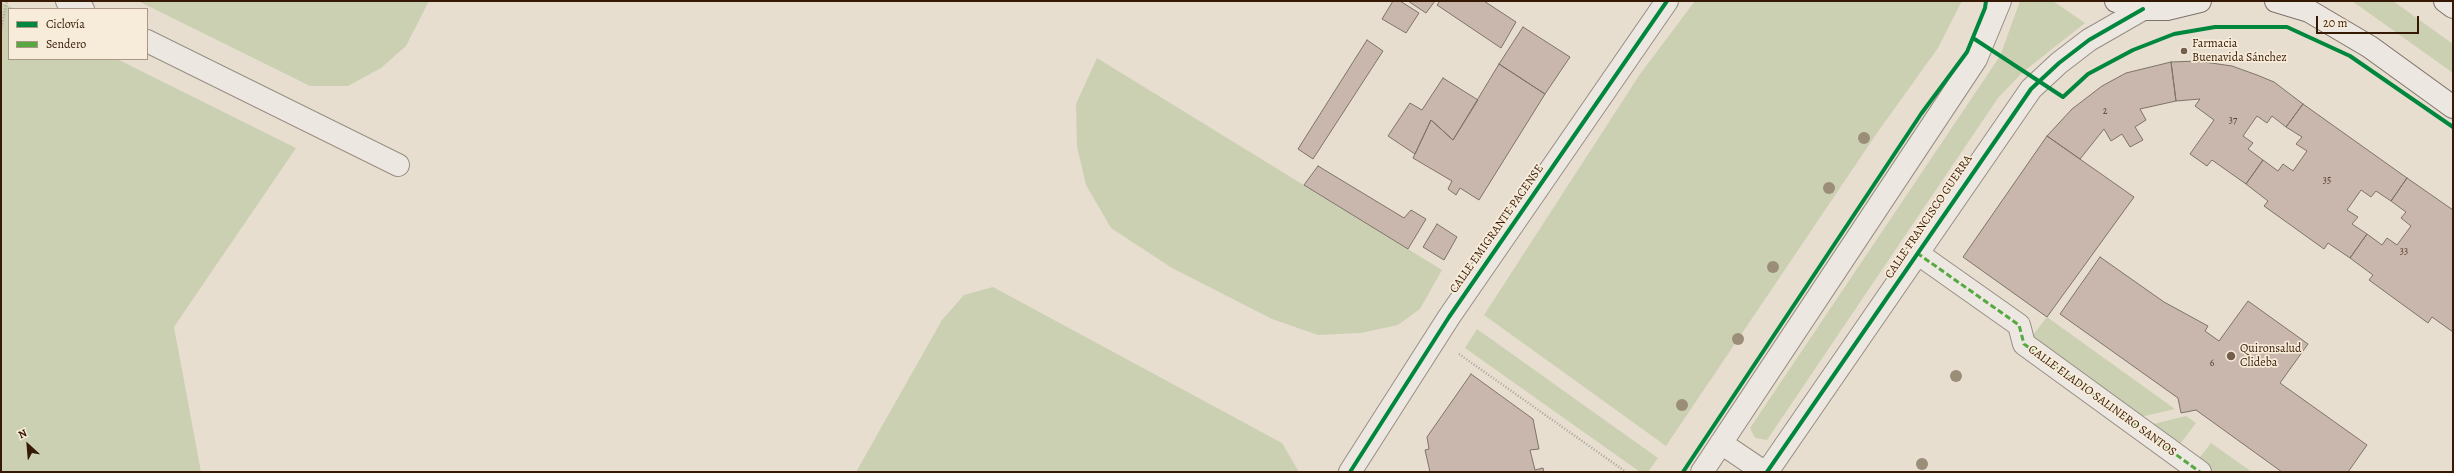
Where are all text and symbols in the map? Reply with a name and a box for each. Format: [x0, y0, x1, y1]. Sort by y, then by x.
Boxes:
legend [8, 8, 148, 60]
scale bar [2318, 8, 2421, 34]
text: 20 m [2323, 15, 2347, 31]
text: Ciclovía [46, 16, 85, 32]
text: Sendero [46, 36, 86, 52]
place label: Farmacia Buenavida Sánchez [2192, 37, 2287, 65]
marker: Farmacia Buenavida Sánchez [2179, 46, 2189, 56]
house number: 2 [2103, 106, 2107, 118]
house number: 37 [2229, 115, 2237, 127]
street label: CALLE FRANCISCO GUERRA [1882, 152, 1976, 282]
street label: CALLE EMIGRANTE PACENSE [1447, 162, 1547, 296]
house number: 35 [2323, 175, 2331, 187]
house number: 33 [2400, 246, 2408, 258]
street label: CALLE ELADIO SALINERO SANTOS [2025, 342, 2179, 460]
place label: Quironsalud Clideba [2240, 342, 2302, 370]
marker: Quironsalud Clideba [2225, 350, 2237, 362]
house number: 6 [2210, 358, 2214, 370]
north arrow [8, 425, 48, 465]
text: N [16, 425, 29, 442]

